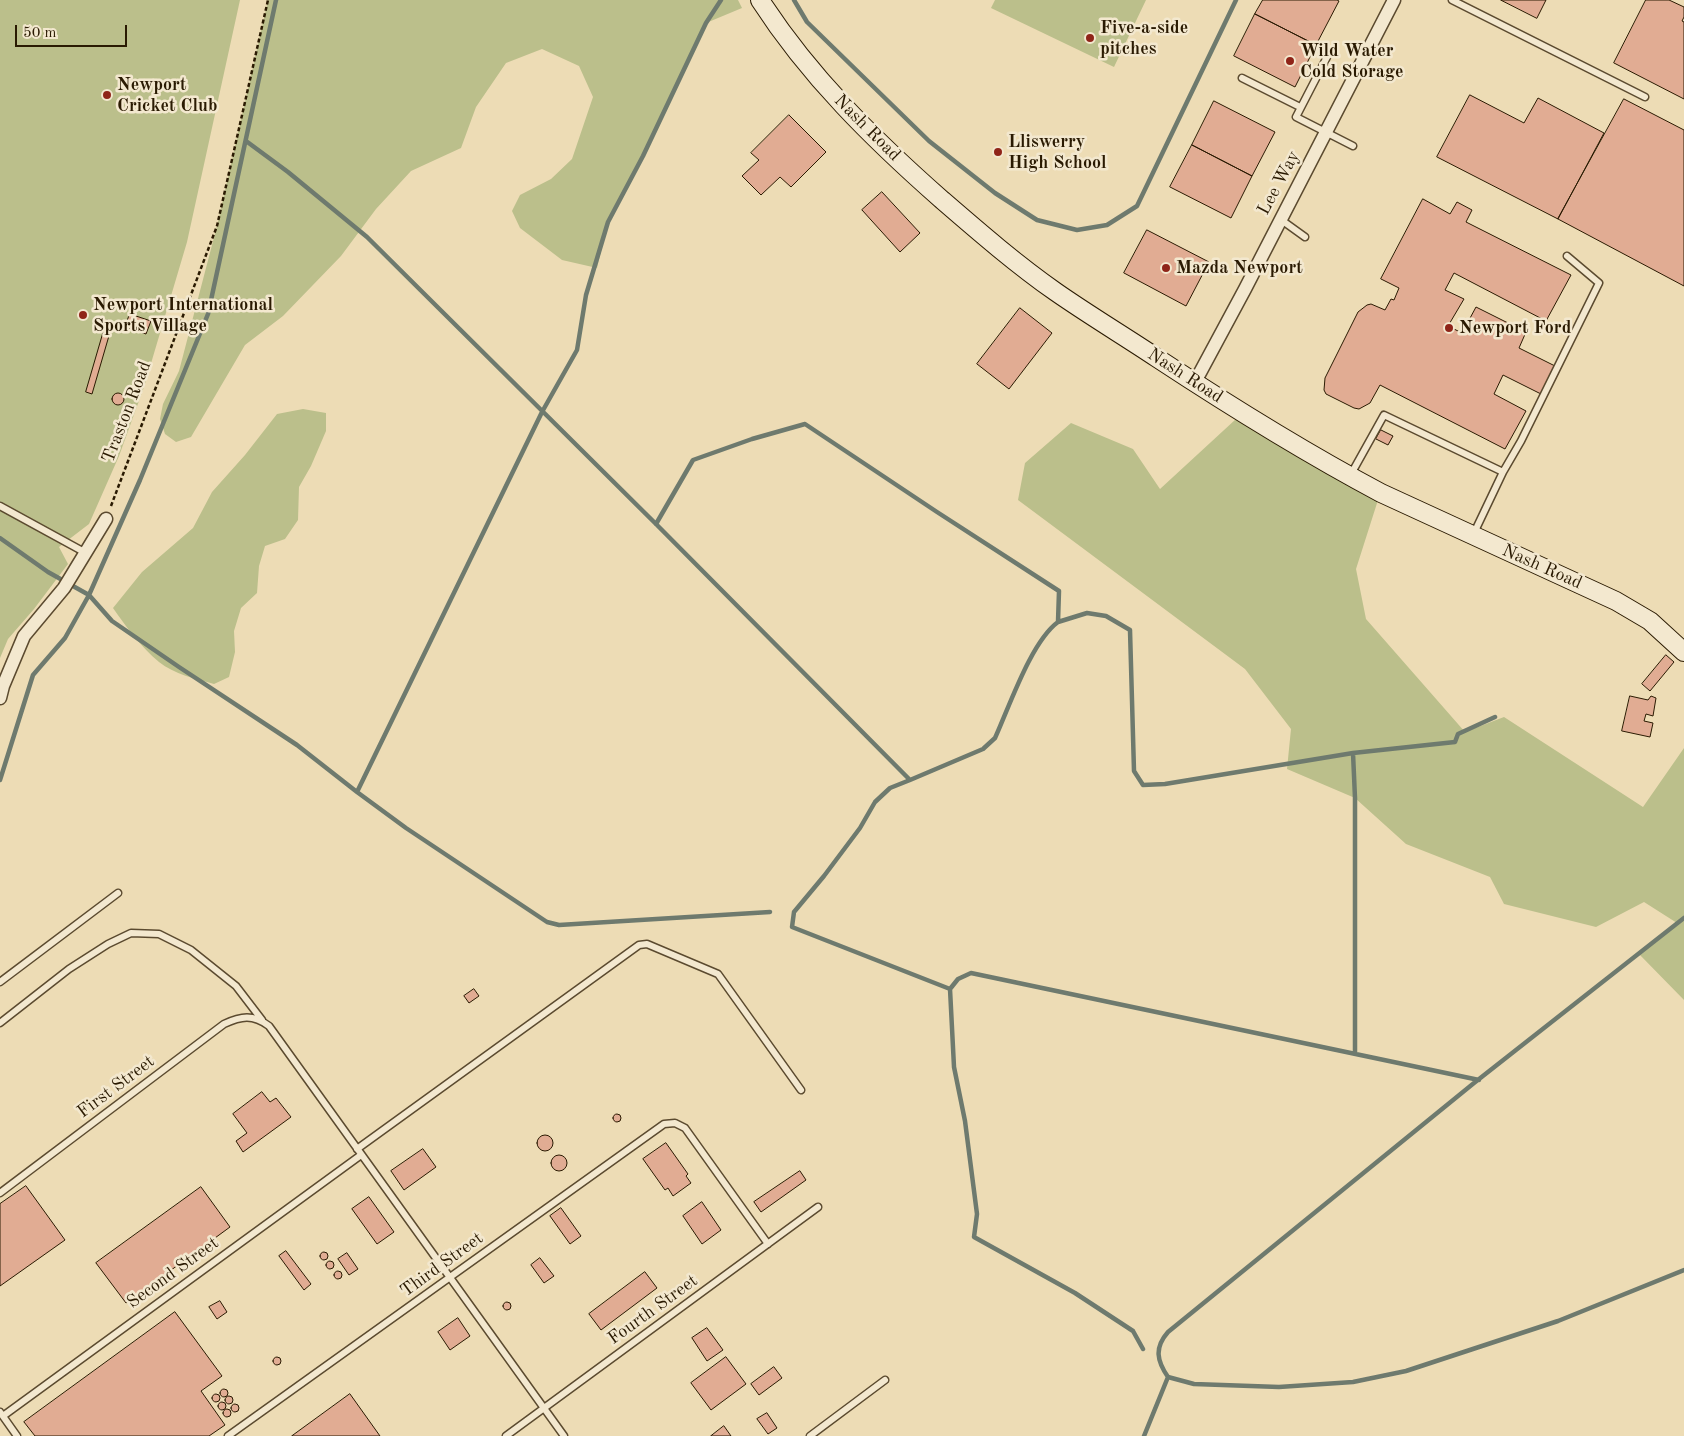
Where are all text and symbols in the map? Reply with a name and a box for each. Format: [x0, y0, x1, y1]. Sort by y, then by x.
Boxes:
scale bar [18, 15, 130, 47]
place label: Five-a-side pitches [1100, 17, 1188, 59]
text: 50 m [23, 26, 57, 41]
marker: Five-a-side pitches [1084, 32, 1096, 44]
place label: Wild Water Cold Storage [1300, 40, 1403, 82]
marker: Wild Water Cold Storage [1284, 55, 1296, 67]
place label: Newport Cricket Club [117, 74, 217, 116]
marker: Newport Cricket Club [101, 89, 113, 101]
street label: Nash Road [829, 90, 905, 166]
place label: Lliswerry High School [1008, 131, 1107, 173]
marker: Lliswerry High School [992, 146, 1004, 158]
street label: Lee Way [1253, 147, 1305, 219]
place label: Mazda Newport [1176, 257, 1303, 279]
marker: Mazda Newport [1160, 262, 1172, 274]
place label: Newport International Sports Village [93, 294, 273, 336]
marker: Newport International Sports Village [77, 309, 89, 321]
place label: Newport Ford [1459, 317, 1571, 339]
marker: Newport Ford [1443, 322, 1455, 334]
street label: Nash Road [1143, 344, 1227, 408]
street label: Traston Road [98, 358, 156, 466]
street label: Nash Road [1499, 540, 1585, 594]
street label: First Street [73, 1051, 159, 1123]
street label: Third Street [396, 1228, 488, 1302]
street label: Second Street [123, 1233, 223, 1313]
street label: Fourth Street [604, 1270, 702, 1350]

